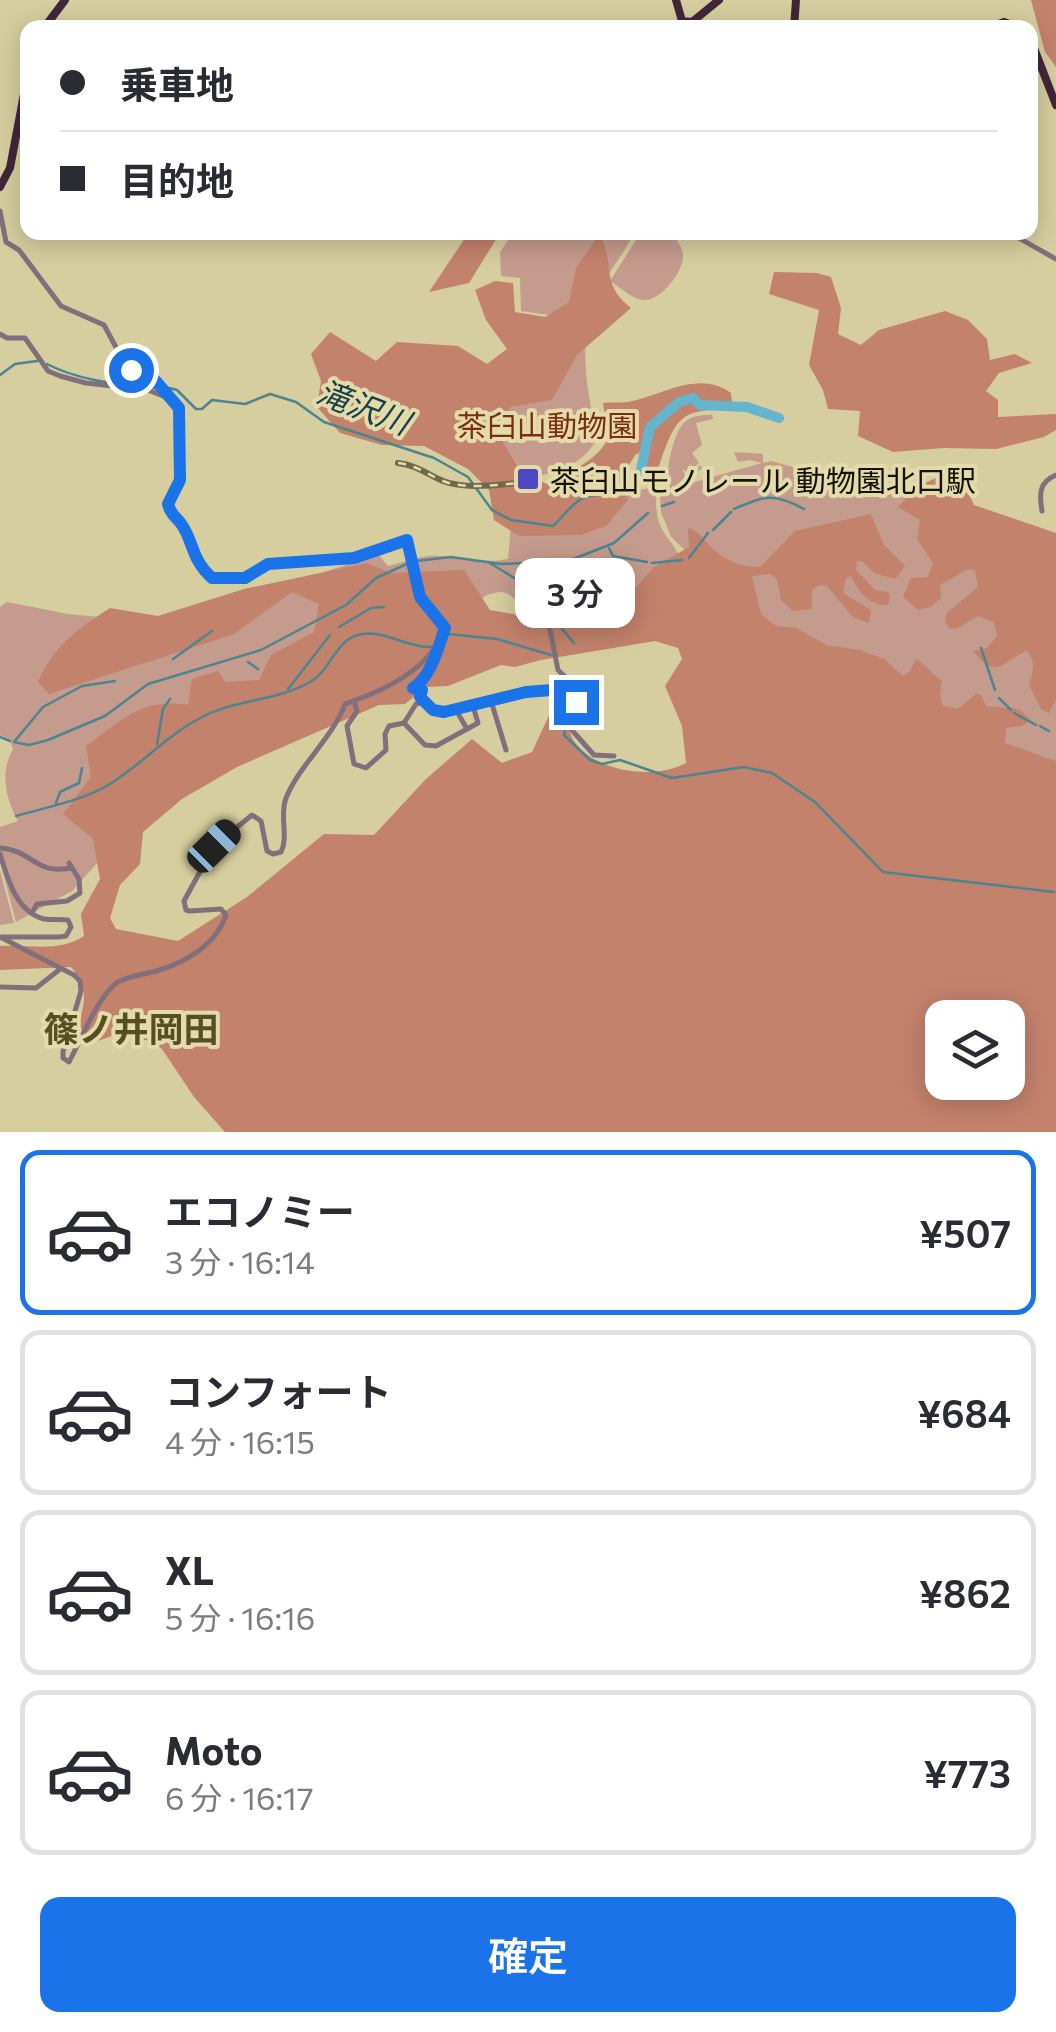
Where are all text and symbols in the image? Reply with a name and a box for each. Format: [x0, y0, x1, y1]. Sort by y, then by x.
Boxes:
text: 乗車地 [120, 60, 234, 107]
text: 目的地 [120, 156, 234, 203]
route start [109, 348, 154, 393]
water label: 滝沢川 [312, 370, 419, 443]
park label: 茶臼山動物園 [457, 406, 637, 443]
place label: 茶臼山モノレール 動物園北口駅 [550, 461, 976, 498]
marker: 茶臼山モノレール 動物園北口駅 [515, 466, 541, 492]
callout: 3 分 [516, 557, 636, 627]
text: 3 分 [547, 573, 603, 613]
route end [554, 680, 599, 725]
car [182, 814, 246, 878]
map controls [925, 1000, 1025, 1100]
button: layers [925, 1000, 1025, 1100]
district label: 篠ノ井岡田 [43, 1006, 219, 1049]
text: エコノミー [165, 1187, 355, 1234]
icon: car [45, 1188, 135, 1278]
text: ¥507 [919, 1209, 1011, 1256]
text: 3 分 · 16:14 [165, 1241, 315, 1281]
text: コンフォート [165, 1367, 392, 1414]
icon: car [45, 1368, 135, 1458]
text: ¥684 [917, 1389, 1011, 1436]
text: 4 分 · 16:15 [165, 1421, 315, 1461]
text: XL [165, 1546, 214, 1593]
icon: car [45, 1548, 135, 1638]
text: ¥862 [919, 1569, 1011, 1616]
text: 5 分 · 16:16 [165, 1597, 315, 1637]
text: Moto [165, 1726, 263, 1773]
icon: car [45, 1728, 135, 1818]
text: ¥773 [923, 1749, 1011, 1796]
text: 6 分 · 16:17 [165, 1777, 314, 1817]
button: 確定 [40, 1897, 1016, 2012]

